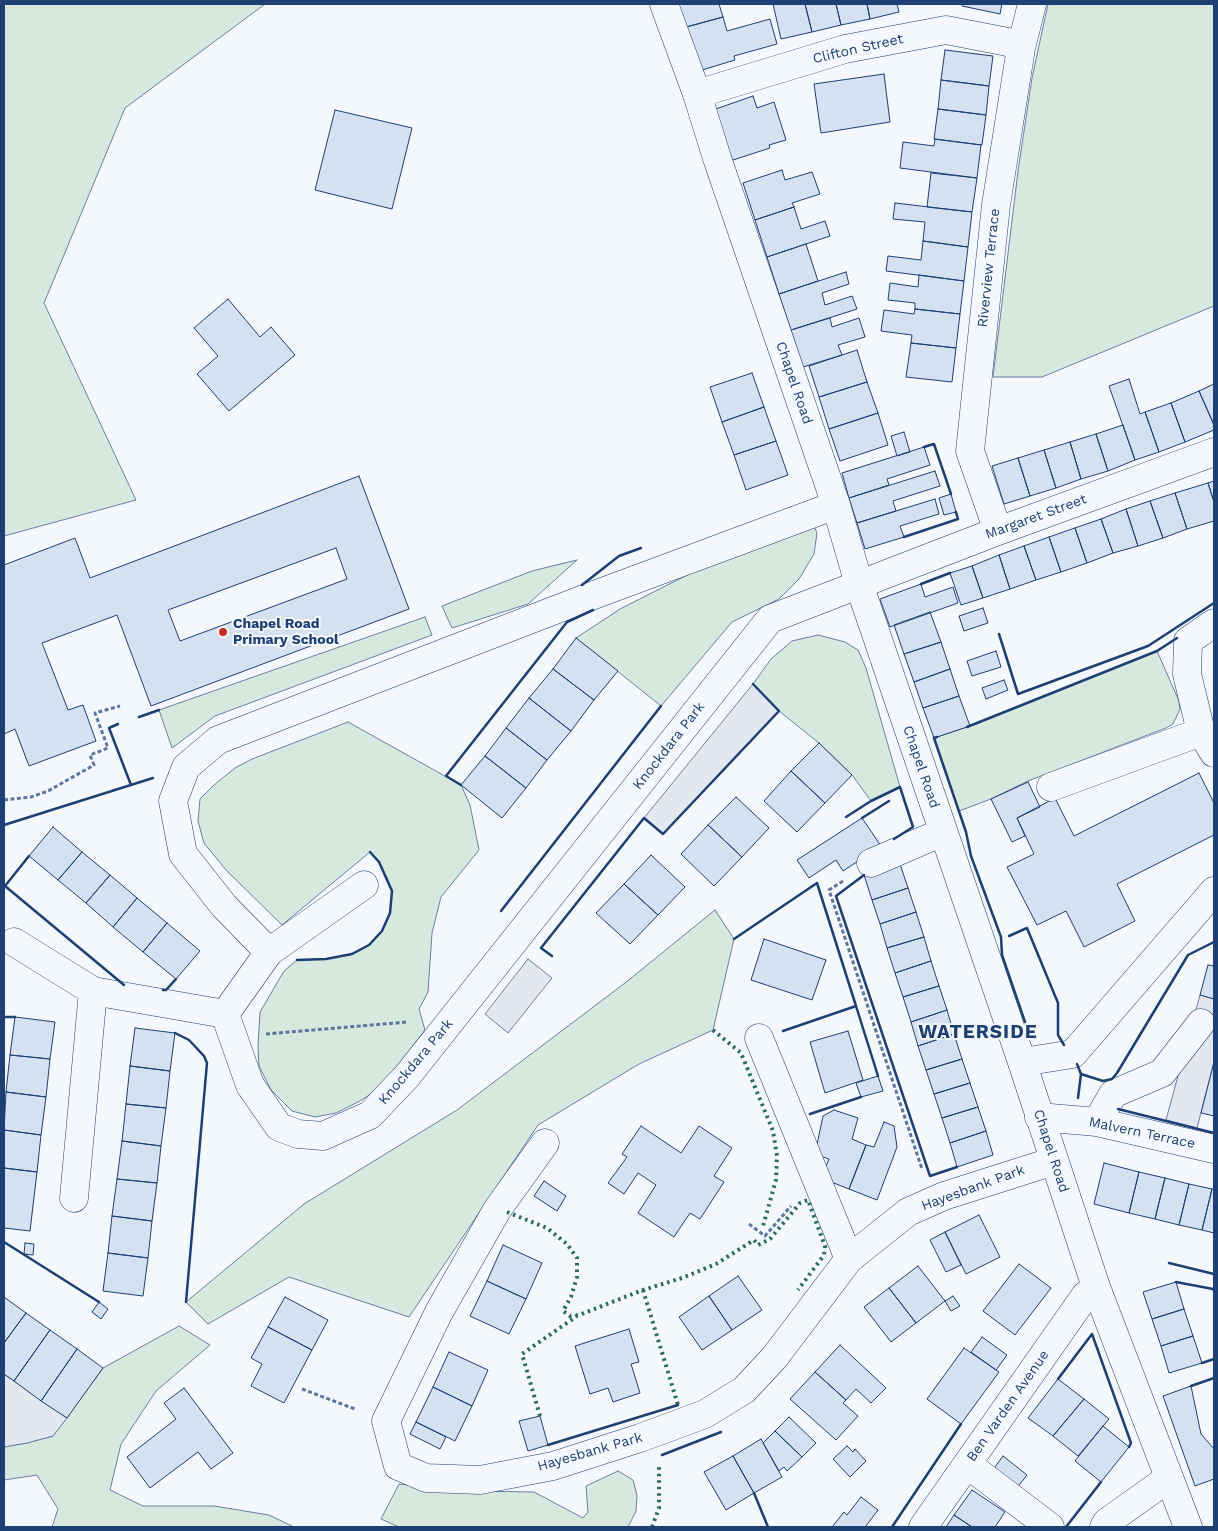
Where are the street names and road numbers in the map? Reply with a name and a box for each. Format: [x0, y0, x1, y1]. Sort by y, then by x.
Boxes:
street label: Clifton Street [811, 30, 905, 68]
street label: Riverview Terrace [974, 208, 1004, 328]
street label: Chapel Road [772, 339, 816, 427]
street label: Margaret Street [983, 491, 1089, 543]
street label: Knockdara Park [630, 699, 708, 793]
street label: Chapel Road [899, 723, 943, 811]
street label: Knockdara Park [375, 1016, 457, 1108]
street label: Chapel Road [1030, 1107, 1072, 1195]
street label: Malvern Terrace [1087, 1114, 1197, 1152]
street label: Hayesbank Park [919, 1162, 1027, 1214]
street label: Ben Varden Avenue [963, 1347, 1053, 1465]
street label: Hayesbank Park [535, 1429, 645, 1475]

